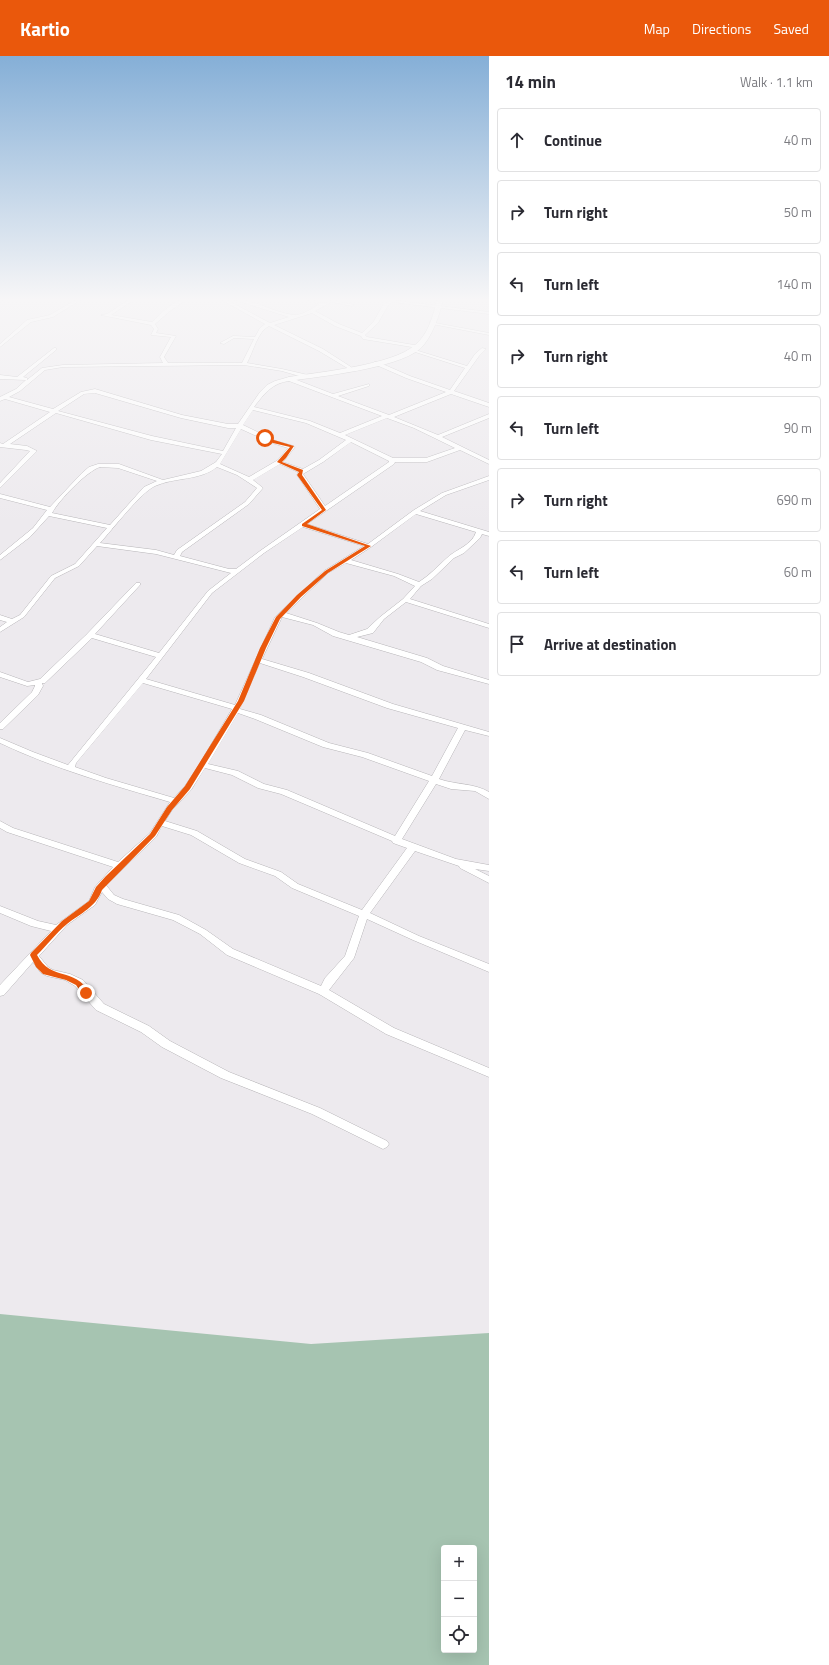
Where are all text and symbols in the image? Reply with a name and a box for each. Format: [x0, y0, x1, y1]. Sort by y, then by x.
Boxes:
text: Kartio [20, 14, 70, 43]
text: Map [644, 18, 670, 39]
text: Directions [692, 18, 751, 39]
text: Saved [773, 18, 809, 39]
text: 14 min [505, 69, 556, 95]
text: Walk · 1.1 km [740, 72, 813, 92]
icon: ahead [506, 129, 528, 151]
text: Continue [544, 129, 602, 152]
text: 40 m [784, 130, 812, 150]
icon: right [506, 201, 528, 223]
text: Turn right [544, 201, 608, 224]
text: 50 m [784, 202, 812, 222]
icon: left [506, 273, 528, 295]
text: Turn left [544, 273, 599, 296]
text: 140 m [776, 274, 812, 294]
icon: right [506, 345, 528, 367]
text: Turn right [544, 345, 608, 368]
text: 40 m [784, 346, 812, 366]
icon: left [506, 417, 528, 439]
text: Turn left [544, 417, 599, 440]
text: 90 m [784, 418, 812, 438]
route start [256, 429, 274, 447]
icon: right [506, 489, 528, 511]
text: Turn right [544, 489, 608, 512]
text: 690 m [776, 490, 812, 510]
icon: left [506, 561, 528, 583]
text: Turn left [544, 561, 599, 584]
text: 60 m [784, 562, 812, 582]
icon: arrive [506, 633, 528, 655]
text: Arrive at destination [544, 633, 677, 656]
route end [77, 984, 95, 1002]
map controls [441, 1545, 477, 1653]
button: + [441, 1545, 477, 1581]
button: − [441, 1581, 477, 1617]
button: locate [441, 1617, 477, 1653]

